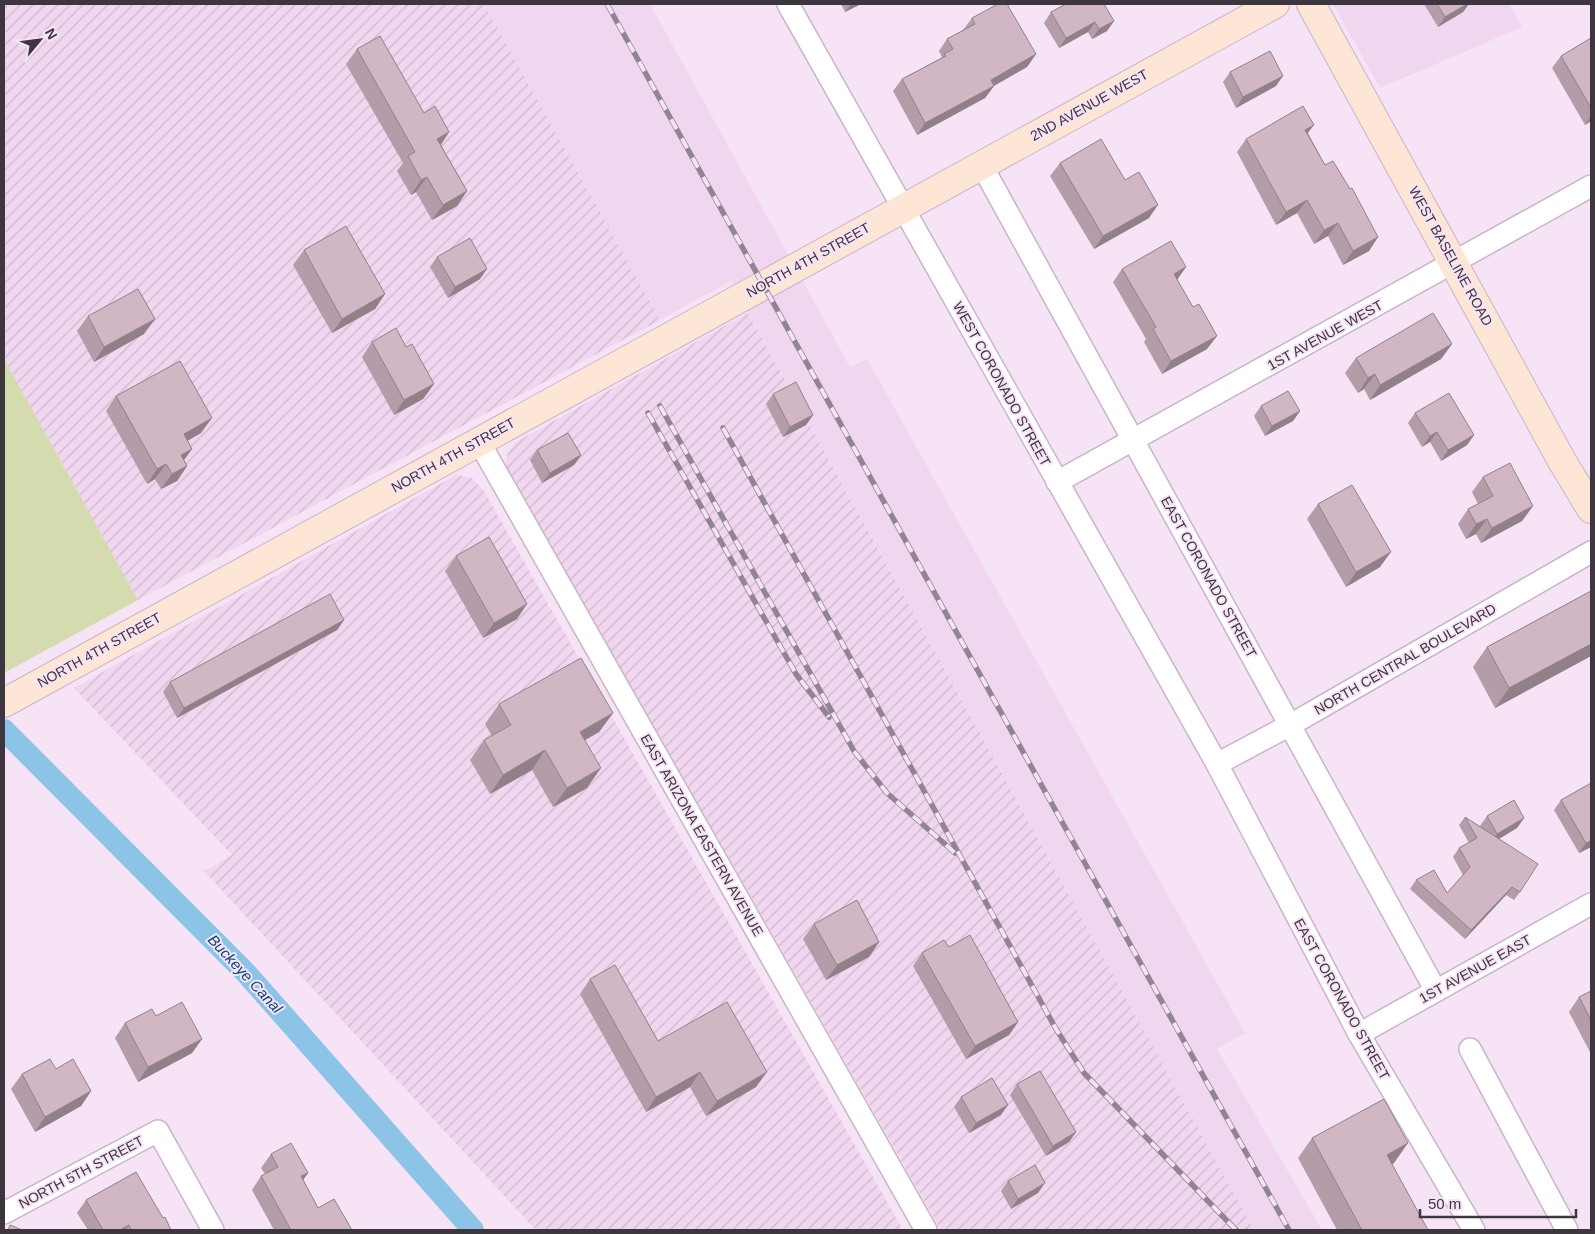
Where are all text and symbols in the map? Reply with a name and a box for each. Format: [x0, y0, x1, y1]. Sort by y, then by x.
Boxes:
north arrow [15, 15, 65, 65]
text: N [42, 25, 61, 42]
street label: 2ND AVENUE WEST [1027, 66, 1151, 144]
street label: WEST BASELINE ROAD [1406, 184, 1496, 328]
street label: NORTH 4TH STREET [743, 219, 873, 301]
street label: 1ST AVENUE WEST [1265, 296, 1386, 373]
street label: WEST CORONADO STREET [950, 299, 1054, 469]
street label: NORTH 4TH STREET [388, 414, 518, 496]
street label: EAST CORONADO STREET [1158, 494, 1260, 661]
street label: NORTH CENTRAL BOULEVARD [1311, 600, 1499, 718]
street label: NORTH 4TH STREET [34, 609, 164, 691]
street label: EAST ARIZONA EASTERN AVENUE [637, 731, 767, 939]
street label: EAST CORONADO STREET [1291, 916, 1393, 1083]
water label: Buckeye Canal [205, 931, 286, 1017]
street label: 1ST AVENUE EAST [1416, 931, 1534, 1006]
street label: NORTH 5TH STREET [16, 1132, 147, 1212]
scale bar [1420, 1186, 1576, 1218]
text: 50 m [1428, 1195, 1461, 1212]

